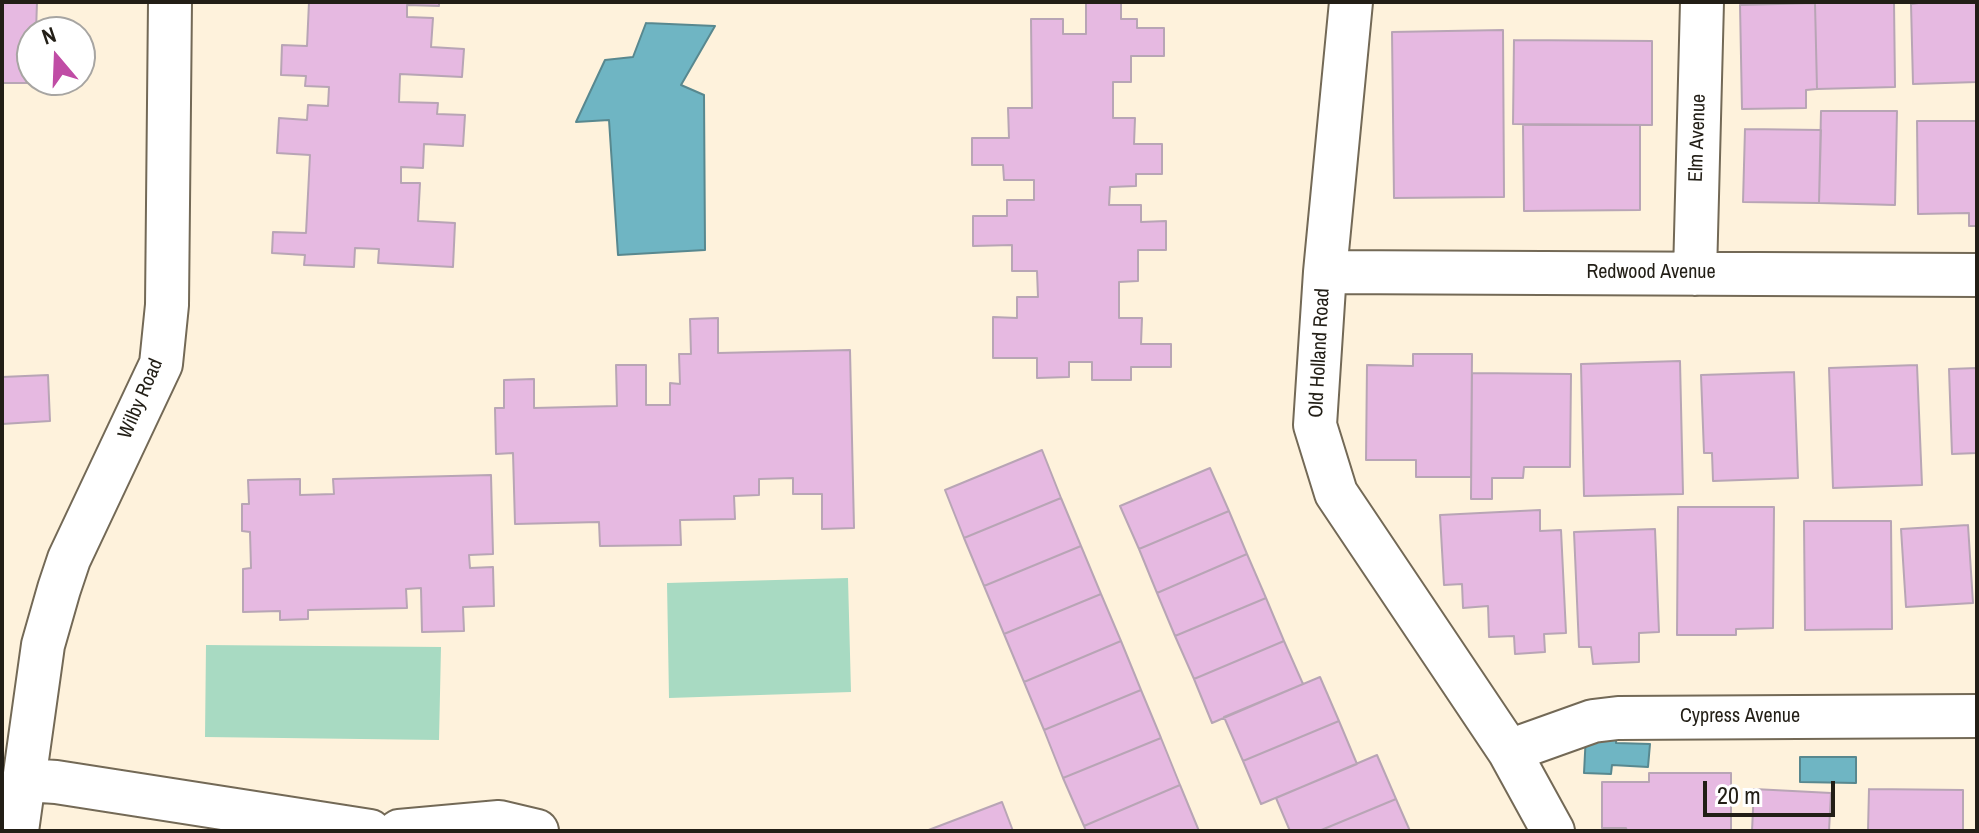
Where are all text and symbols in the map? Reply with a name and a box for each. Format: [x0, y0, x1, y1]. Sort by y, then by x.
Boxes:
north arrow [16, 16, 96, 96]
text: N [38, 19, 60, 52]
street label: Elm Avenue [1684, 94, 1712, 182]
street label: Redwood Avenue [1586, 261, 1716, 285]
street label: Old Holland Road [1305, 288, 1335, 418]
street label: Wilby Road [113, 355, 169, 443]
street label: Cypress Avenue [1680, 705, 1800, 729]
scale bar [1707, 765, 1839, 815]
text: 20 m [1717, 779, 1761, 811]

